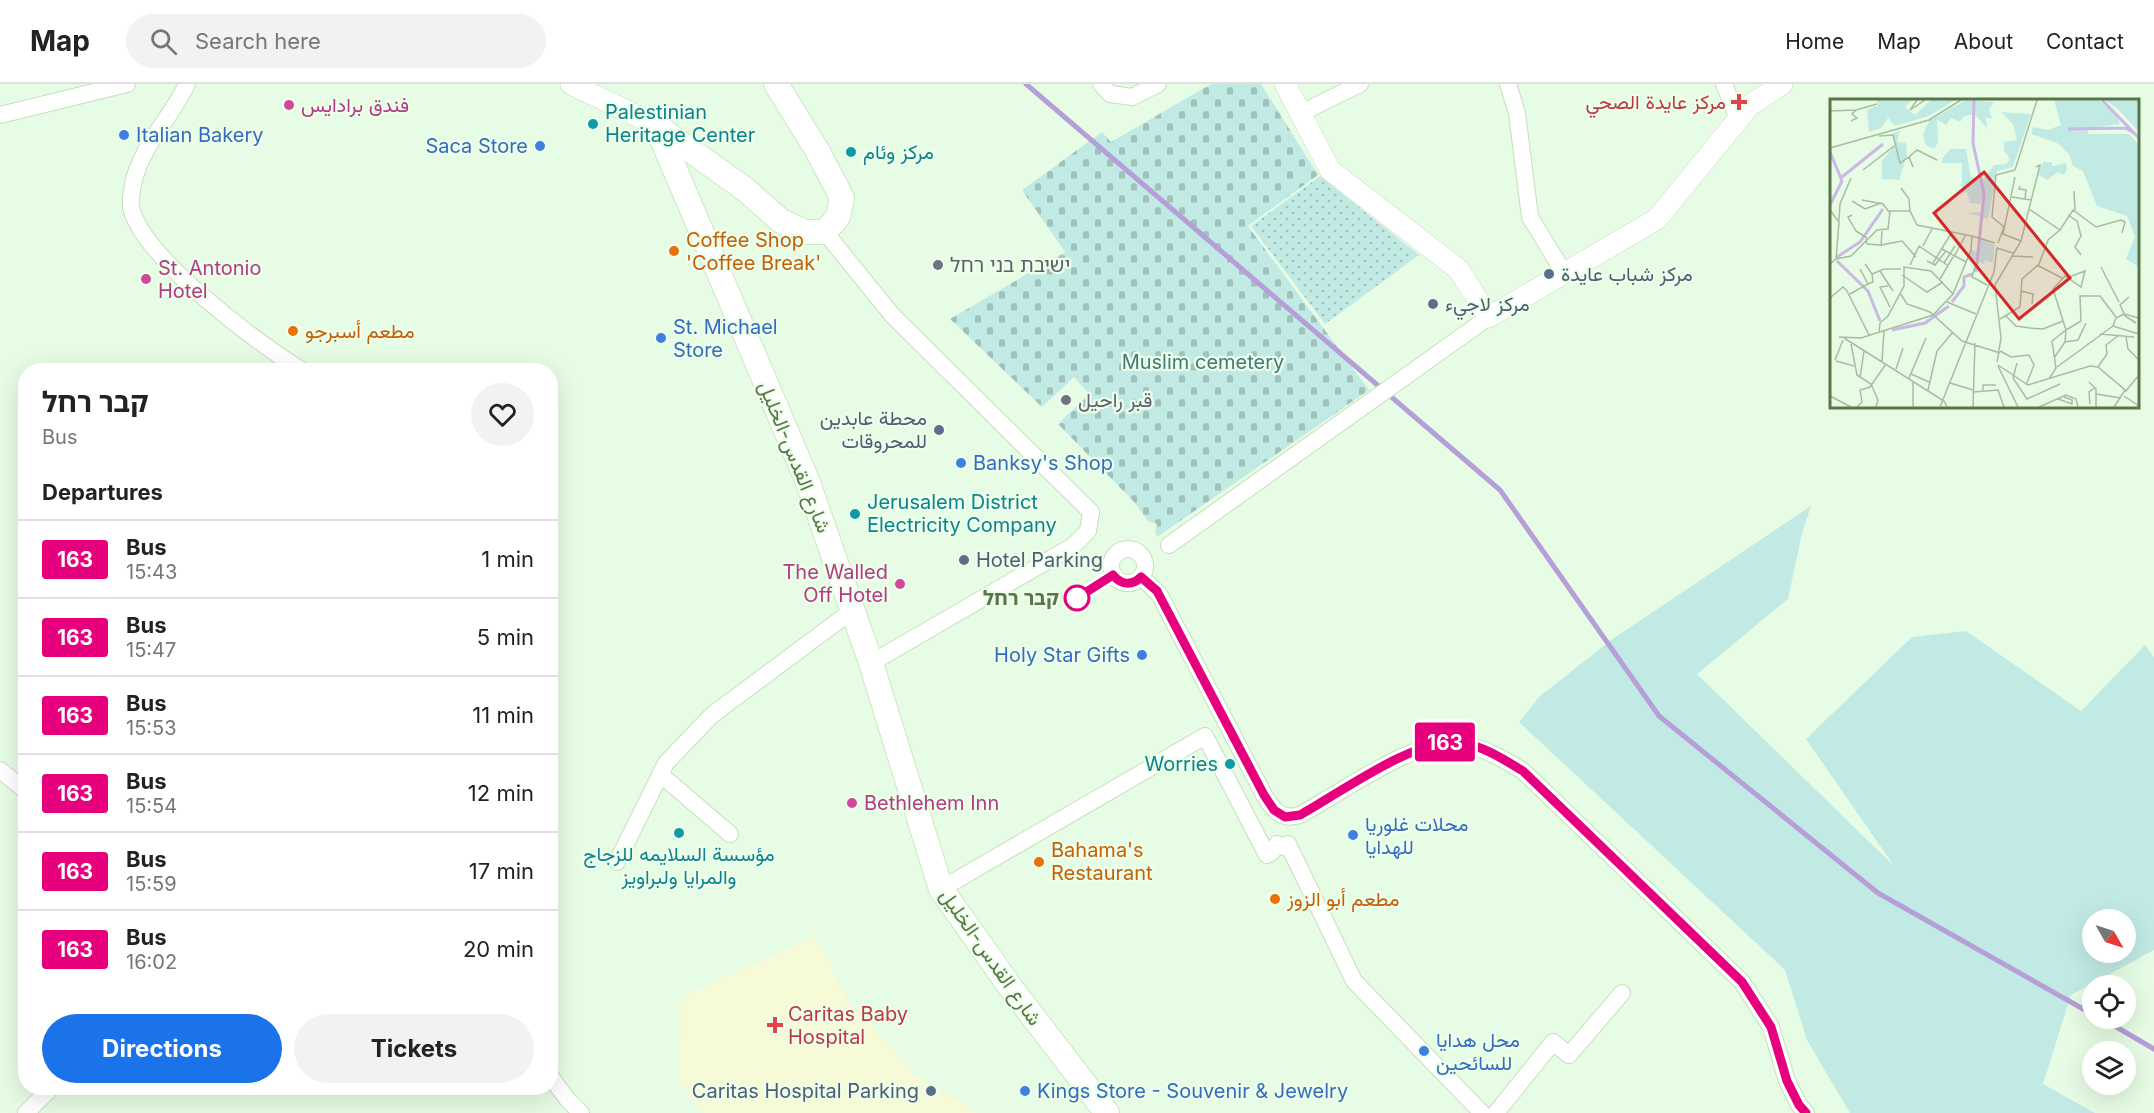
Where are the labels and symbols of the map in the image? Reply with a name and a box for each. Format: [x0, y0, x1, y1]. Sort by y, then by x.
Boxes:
place label: مركز عايدة الصحي [1586, 90, 1726, 119]
place label: فندق برادايس [301, 93, 409, 118]
marker: مركز عايدة الصحي [1730, 93, 1748, 111]
marker: فندق برادايس [282, 98, 296, 112]
inset map [1830, 99, 2139, 408]
place label: Palestinian Heritage Center [605, 100, 756, 147]
marker: Palestinian Heritage Center [586, 117, 600, 131]
place label: Italian Bakery [136, 123, 263, 147]
marker: Italian Bakery [117, 128, 131, 142]
place label: Saca Store [425, 134, 528, 158]
marker: Saca Store [533, 139, 547, 153]
place label: مركز وئام [863, 140, 934, 165]
marker: مركز وئام [844, 145, 858, 159]
place label: Coffee Shop 'Coffee Break' [686, 228, 821, 275]
marker: Coffee Shop 'Coffee Break' [667, 244, 681, 258]
place label: ישיבת בני רחל [950, 253, 1070, 277]
place label: St. Antonio Hotel [158, 256, 261, 303]
marker: ישיבת בני רחל [931, 258, 945, 272]
place label: مركز شباب عايدة [1561, 262, 1693, 287]
marker: مركز شباب عايدة [1542, 267, 1556, 281]
marker: St. Antonio Hotel [139, 272, 153, 286]
place label: مركز لاجيء [1445, 292, 1530, 321]
marker: مركز لاجيء [1426, 297, 1440, 311]
place label: St. Michael Store [673, 315, 778, 362]
place label: مطعم أسبرجو [305, 319, 415, 344]
marker: مطعم أسبرجو [286, 324, 300, 338]
marker: St. Michael Store [654, 331, 668, 345]
park label: Muslim cemetery [1122, 350, 1284, 374]
street label: شارع القدس-الخليل [752, 378, 836, 537]
place label: قبر راحيل [1078, 388, 1152, 413]
marker: قبر راحيل [1059, 393, 1073, 407]
place label: محطة عابدين للمحروقات [820, 406, 927, 454]
marker: محطة عابدين للمحروقات [932, 423, 946, 437]
place label: Banksy's Shop [973, 451, 1113, 475]
marker: Banksy's Shop [954, 456, 968, 470]
place label: Jerusalem District Electricity Company [867, 490, 1057, 537]
marker: Jerusalem District Electricity Company [848, 507, 862, 521]
place label: Hotel Parking [976, 548, 1103, 572]
marker: Hotel Parking [957, 553, 971, 567]
place label: The Walled Off Hotel [782, 560, 888, 607]
marker: The Walled Off Hotel [893, 577, 907, 591]
marker: קבר רחל [1064, 585, 1090, 611]
place label: קבר רחל [983, 586, 1059, 610]
place label: Holy Star Gifts [994, 643, 1130, 667]
marker: Holy Star Gifts [1135, 648, 1149, 662]
line badge: 163 [1410, 722, 1480, 762]
place label: Worries [1145, 752, 1218, 776]
marker: Worries [1223, 757, 1237, 771]
place label: Bethlehem Inn [864, 791, 999, 815]
marker: Bethlehem Inn [845, 796, 859, 810]
place label: محلات غلوريا للهدايا [1365, 812, 1468, 860]
marker: مؤسسة السلايمه للزجاج والمرايا ولبراويز [672, 826, 686, 840]
marker: محلات غلوريا للهدايا [1346, 828, 1360, 842]
place label: Bahama's Restaurant [1051, 838, 1153, 885]
place label: مؤسسة السلايمه للزجاج والمرايا ولبراويز [583, 842, 775, 890]
marker: Bahama's Restaurant [1032, 855, 1046, 869]
street label: شارع القدس-الخليل [933, 884, 1047, 1031]
place label: مطعم أبو الزوز [1286, 887, 1400, 912]
marker: مطعم أبو الزوز [1268, 892, 1282, 906]
north arrow [2082, 909, 2136, 963]
place label: Caritas Baby Hospital [788, 1002, 908, 1049]
marker: Caritas Baby Hospital [766, 1016, 784, 1034]
place label: محل هدايا للسائحين [1436, 1028, 1520, 1075]
marker: محل هدايا للسائحين [1417, 1044, 1431, 1058]
place label: Caritas Hospital Parking [692, 1079, 919, 1103]
place label: Kings Store - Souvenir & Jewelry [1037, 1079, 1348, 1103]
marker: Caritas Hospital Parking [924, 1084, 938, 1098]
marker: Kings Store - Souvenir & Jewelry [1018, 1084, 1032, 1098]

